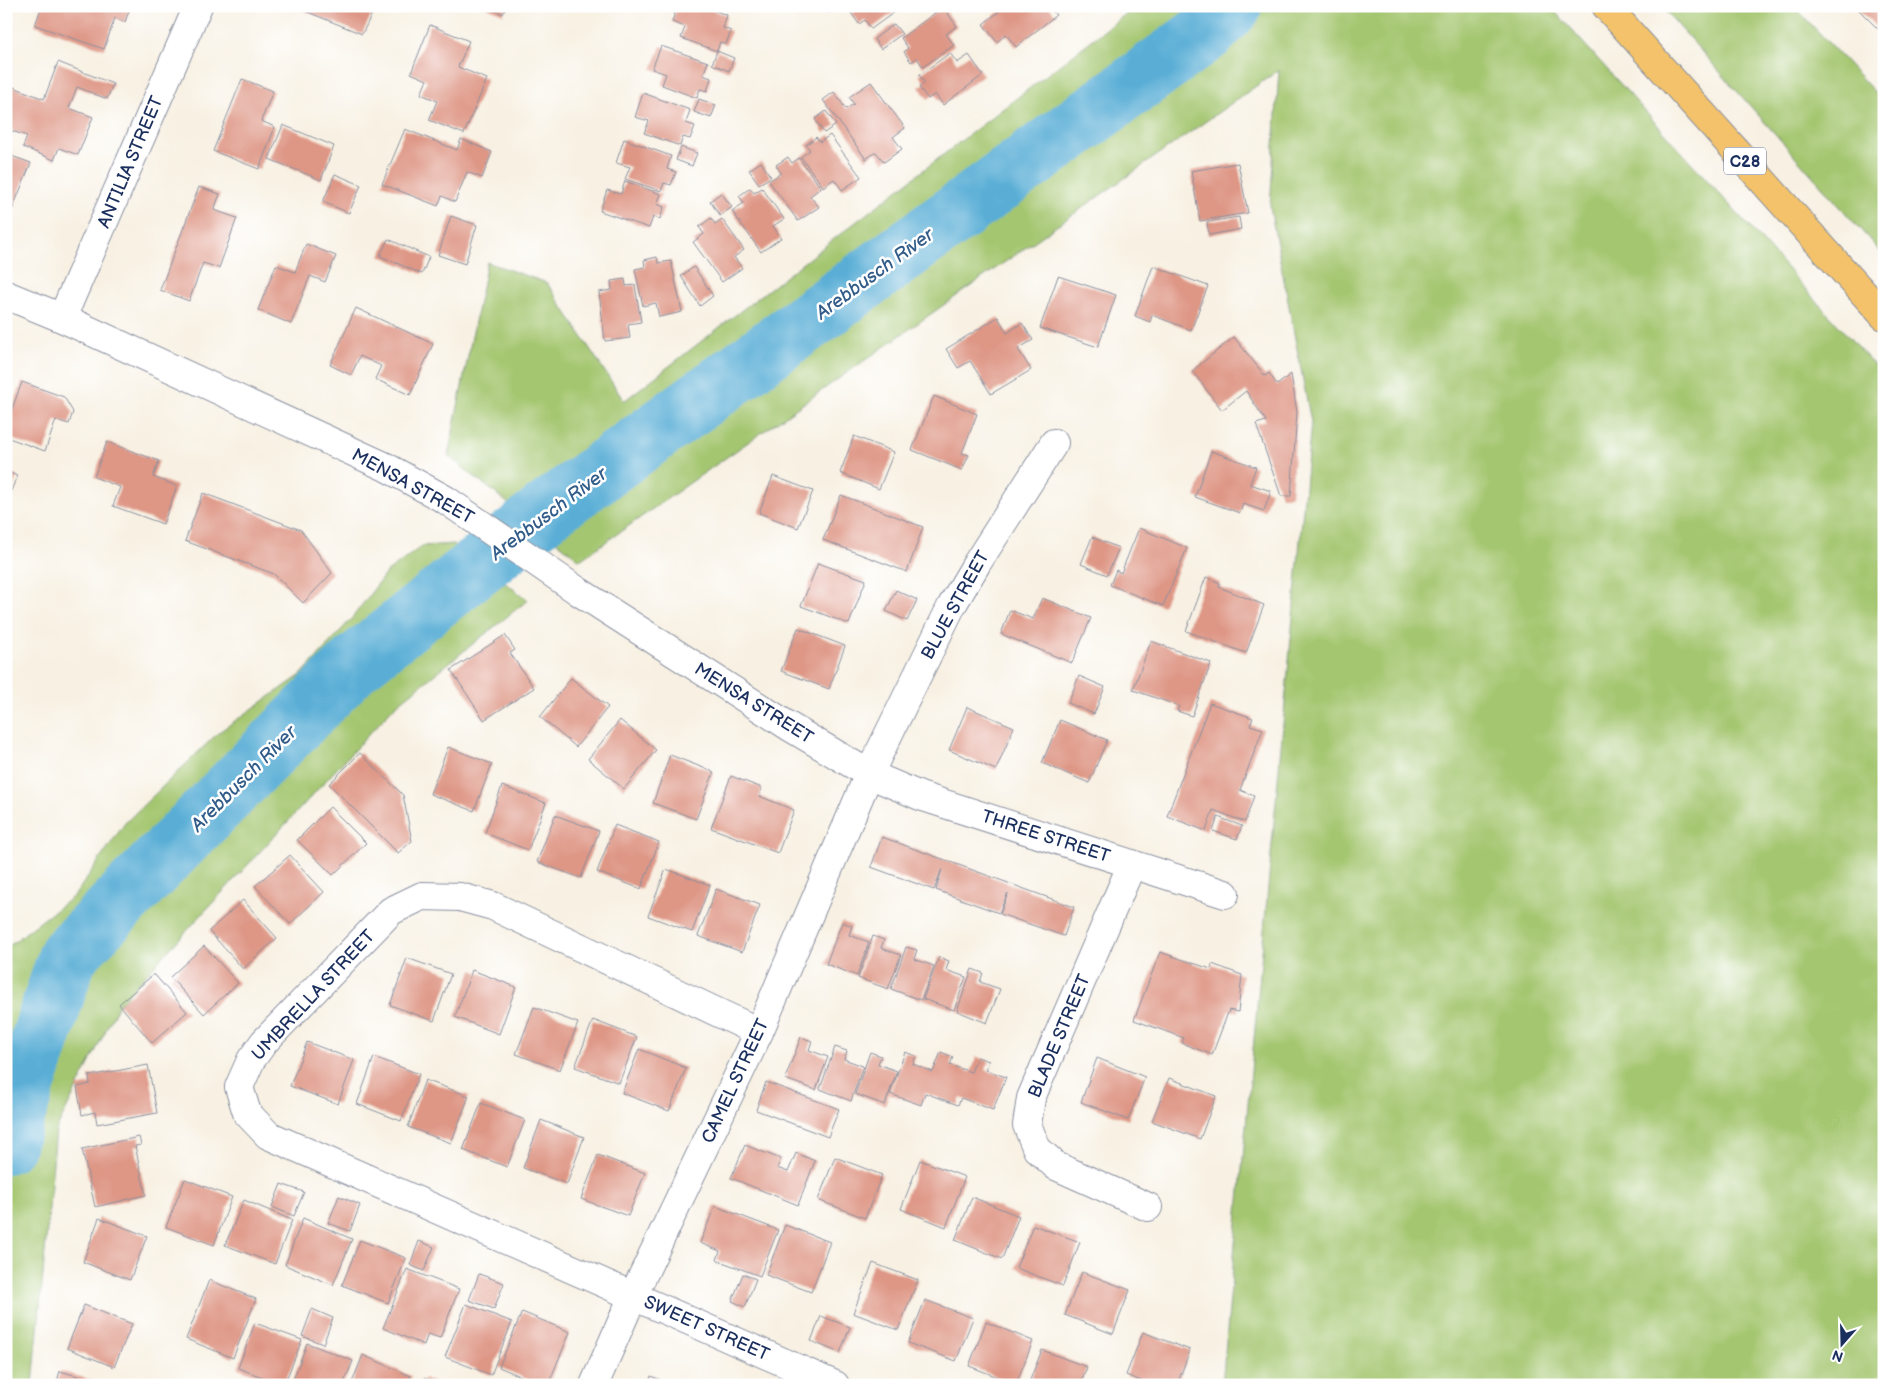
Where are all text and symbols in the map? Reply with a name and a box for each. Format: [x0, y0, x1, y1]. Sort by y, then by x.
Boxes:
street label: ANTILIA STREET [93, 93, 168, 231]
road number: C28 [1724, 148, 1766, 175]
water label: Arebbusch River [811, 223, 939, 325]
street label: MENSA STREET [348, 444, 477, 529]
water label: Arebbusch River [485, 462, 613, 566]
street label: BLUE STREET [917, 547, 994, 663]
street label: MENSA STREET [690, 658, 817, 748]
water label: Arebbusch River [186, 721, 303, 837]
street label: THREE STREET [979, 806, 1113, 867]
street label: UMBRELLA STREET [248, 926, 379, 1065]
street label: BLADE STREET [1024, 971, 1095, 1101]
street label: CAMEL STREET [697, 1016, 774, 1147]
street label: SWEET STREET [641, 1291, 773, 1366]
north arrow [1818, 1318, 1868, 1368]
text: N [1830, 1346, 1846, 1366]

